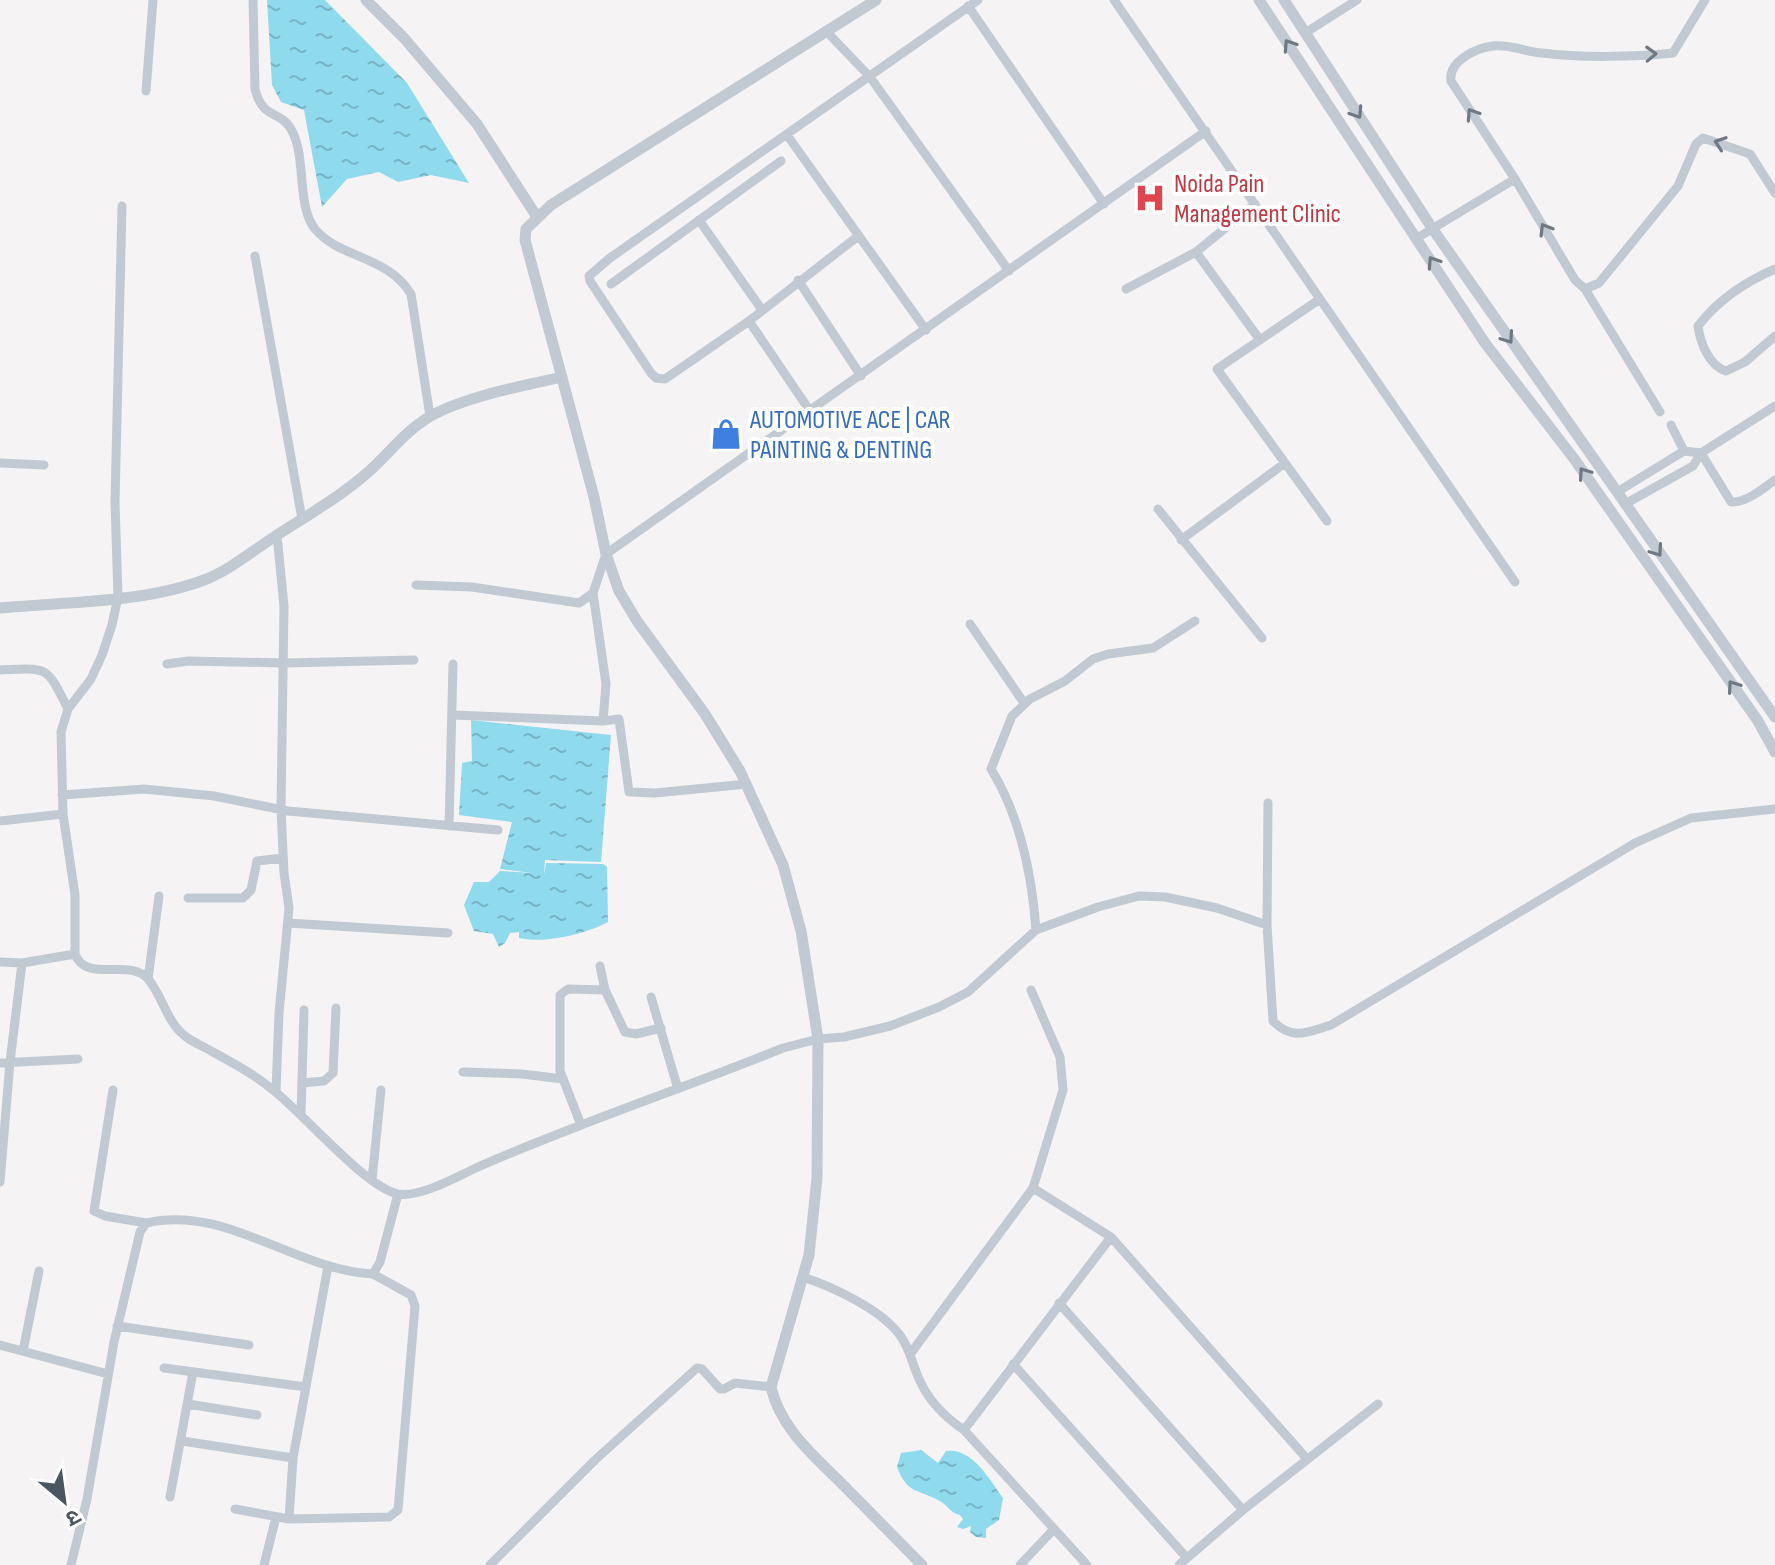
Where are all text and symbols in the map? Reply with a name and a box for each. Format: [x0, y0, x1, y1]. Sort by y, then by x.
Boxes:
one-way arrow [1284, 40, 1299, 54]
one-way arrow [1645, 46, 1658, 63]
one-way arrow [1347, 104, 1362, 118]
one-way arrow [1467, 108, 1482, 122]
one-way arrow [1714, 137, 1728, 153]
place label: Noida Pain Management Clinic [1174, 169, 1341, 230]
hospital icon: Noida Pain Management Clinic [1133, 181, 1167, 215]
one-way arrow [1539, 223, 1555, 238]
one-way arrow [1427, 256, 1442, 271]
one-way arrow [1498, 329, 1513, 343]
place label: AUTOMOTIVE ACE | CAR PAINTING & DENTING [749, 405, 951, 466]
shop icon: AUTOMOTIVE ACE | CAR PAINTING & DENTING [709, 417, 743, 451]
one-way arrow [1579, 468, 1594, 482]
one-way arrow [1647, 542, 1662, 557]
one-way arrow [1729, 680, 1743, 695]
north arrow [24, 1461, 104, 1541]
text: उ [60, 1502, 85, 1533]

